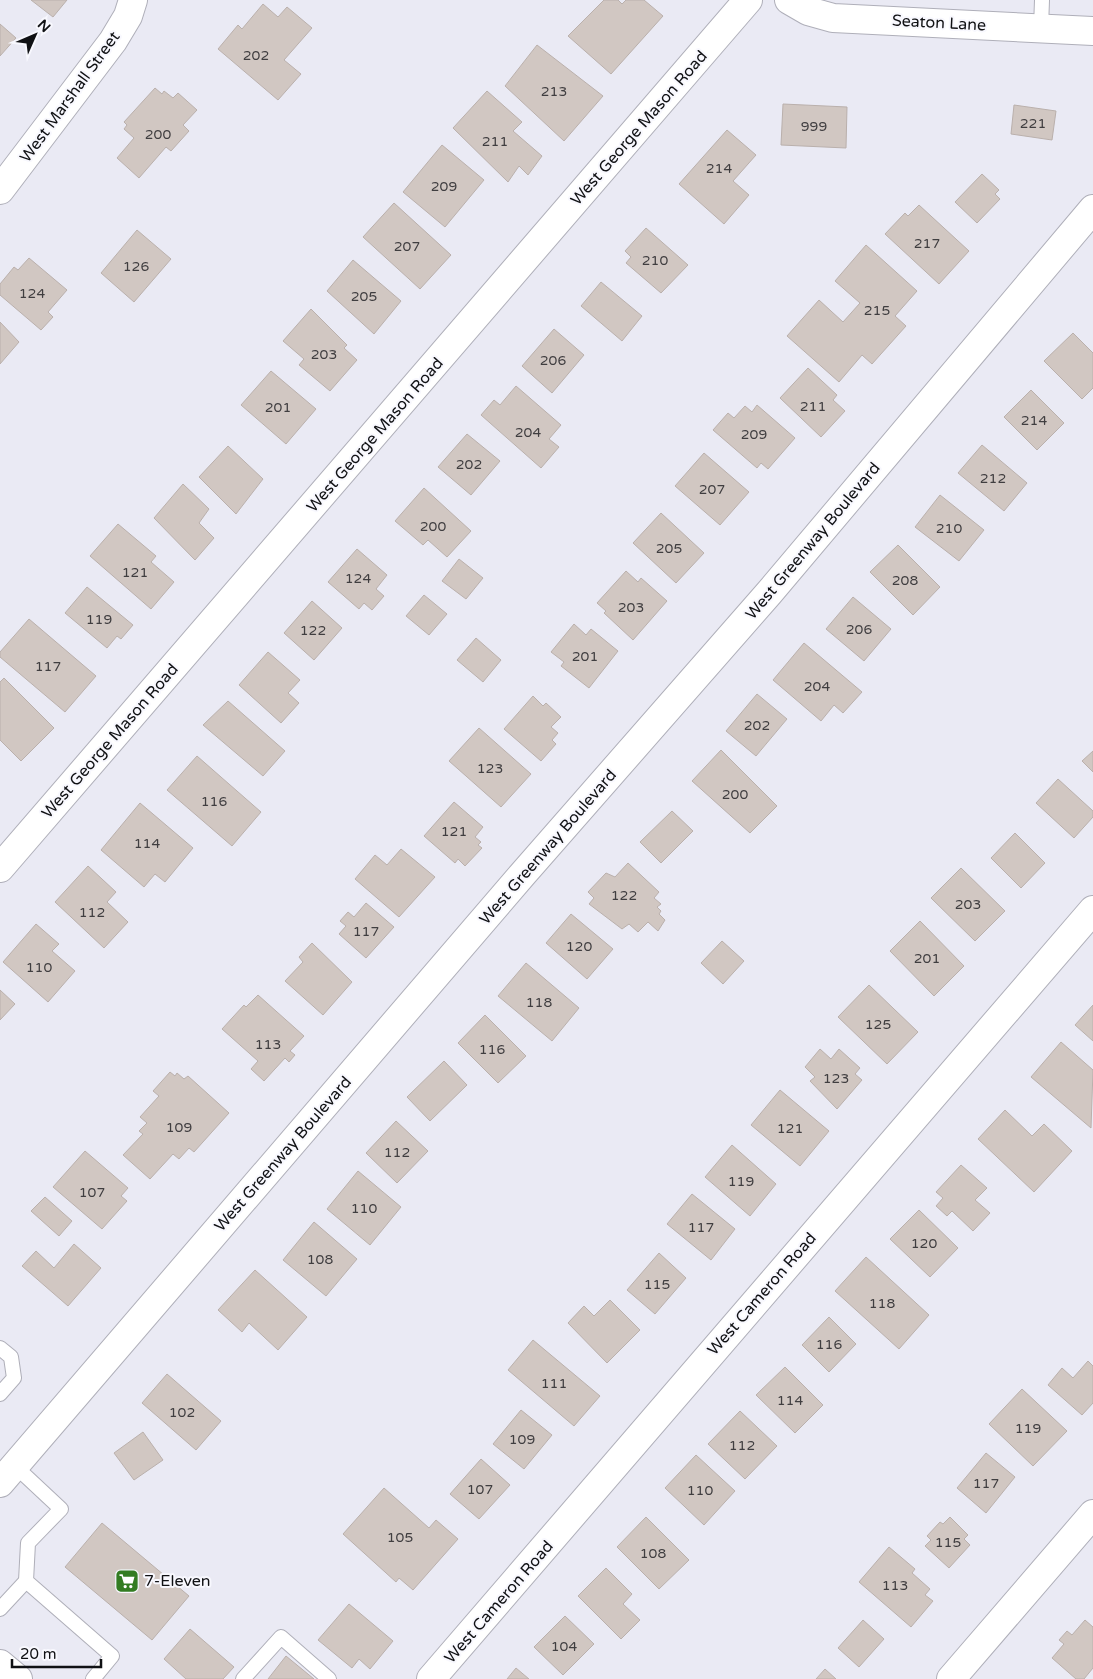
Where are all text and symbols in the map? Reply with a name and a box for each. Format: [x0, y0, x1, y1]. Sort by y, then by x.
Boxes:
north arrow [10, 10, 60, 60]
street label: Seaton Lane [891, 11, 987, 35]
text: N [34, 16, 54, 36]
street label: West Marshall Street [16, 28, 124, 166]
house number: 202 [243, 47, 269, 64]
street label: West George Mason Road [566, 47, 712, 209]
house number: 213 [541, 83, 567, 100]
house number: 221 [1020, 115, 1046, 132]
house number: 999 [801, 118, 827, 135]
house number: 200 [145, 126, 171, 143]
house number: 211 [482, 133, 508, 150]
house number: 214 [706, 160, 732, 177]
house number: 209 [431, 178, 457, 195]
house number: 217 [914, 235, 940, 252]
house number: 207 [394, 238, 420, 255]
house number: 210 [642, 252, 668, 269]
house number: 126 [123, 258, 149, 275]
house number: 124 [19, 285, 45, 302]
house number: 205 [351, 288, 377, 305]
house number: 215 [864, 302, 890, 319]
house number: 203 [311, 346, 337, 363]
house number: 206 [540, 352, 566, 369]
street label: West George Mason Road [302, 354, 448, 516]
house number: 211 [800, 398, 826, 415]
house number: 201 [265, 399, 291, 416]
house number: 214 [1021, 412, 1047, 429]
house number: 204 [515, 424, 541, 441]
house number: 209 [741, 426, 767, 443]
house number: 202 [456, 456, 482, 473]
street label: West Greenway Boulevard [741, 458, 885, 624]
house number: 212 [980, 470, 1006, 487]
house number: 207 [699, 481, 725, 498]
house number: 200 [420, 518, 446, 535]
house number: 210 [936, 520, 962, 537]
house number: 205 [656, 540, 682, 557]
house number: 121 [122, 564, 148, 581]
house number: 124 [345, 570, 371, 587]
house number: 208 [892, 572, 918, 589]
house number: 203 [618, 599, 644, 616]
house number: 119 [86, 611, 112, 628]
house number: 206 [846, 621, 872, 638]
house number: 122 [300, 622, 326, 639]
house number: 201 [572, 648, 598, 665]
house number: 117 [35, 658, 61, 675]
street label: West George Mason Road [37, 660, 183, 822]
house number: 204 [804, 678, 830, 695]
house number: 202 [744, 717, 770, 734]
house number: 123 [477, 760, 503, 777]
street label: West Greenway Boulevard [475, 765, 621, 929]
house number: 200 [722, 786, 748, 803]
house number: 116 [201, 793, 227, 810]
house number: 121 [441, 823, 467, 840]
house number: 114 [134, 835, 160, 852]
house number: 122 [611, 887, 637, 904]
house number: 203 [955, 896, 981, 913]
house number: 112 [79, 904, 105, 921]
house number: 117 [353, 923, 379, 940]
house number: 120 [566, 938, 592, 955]
house number: 201 [914, 950, 940, 967]
house number: 110 [26, 959, 52, 976]
house number: 118 [526, 994, 552, 1011]
house number: 125 [865, 1016, 891, 1033]
house number: 113 [255, 1036, 281, 1053]
house number: 116 [479, 1041, 505, 1058]
house number: 123 [823, 1070, 849, 1087]
street label: West Greenway Boulevard [210, 1072, 356, 1236]
house number: 109 [166, 1119, 192, 1136]
house number: 121 [777, 1120, 803, 1137]
house number: 112 [384, 1144, 410, 1161]
house number: 119 [728, 1173, 754, 1190]
house number: 107 [79, 1184, 105, 1201]
house number: 110 [351, 1200, 377, 1217]
house number: 117 [688, 1219, 714, 1236]
street label: West Cameron Road [703, 1229, 821, 1359]
house number: 120 [911, 1235, 937, 1252]
house number: 108 [307, 1251, 333, 1268]
house number: 115 [644, 1276, 670, 1293]
house number: 118 [869, 1295, 895, 1312]
house number: 116 [816, 1336, 842, 1353]
house number: 111 [541, 1375, 567, 1392]
house number: 114 [777, 1392, 803, 1409]
house number: 102 [169, 1404, 195, 1421]
house number: 119 [1015, 1420, 1041, 1437]
house number: 109 [509, 1431, 535, 1448]
house number: 112 [729, 1437, 755, 1454]
house number: 117 [973, 1475, 999, 1492]
house number: 107 [467, 1481, 493, 1498]
house number: 110 [687, 1482, 713, 1499]
house number: 105 [387, 1529, 413, 1546]
house number: 115 [935, 1534, 961, 1551]
street label: West Cameron Road [440, 1537, 558, 1667]
house number: 108 [640, 1545, 666, 1562]
supermarket icon: 7-Eleven [114, 1568, 140, 1594]
place label: 7-Eleven [144, 1571, 211, 1591]
house number: 113 [882, 1577, 908, 1594]
scale bar [12, 1636, 101, 1668]
house number: 104 [551, 1638, 577, 1655]
text: 20 m [20, 1645, 57, 1663]

